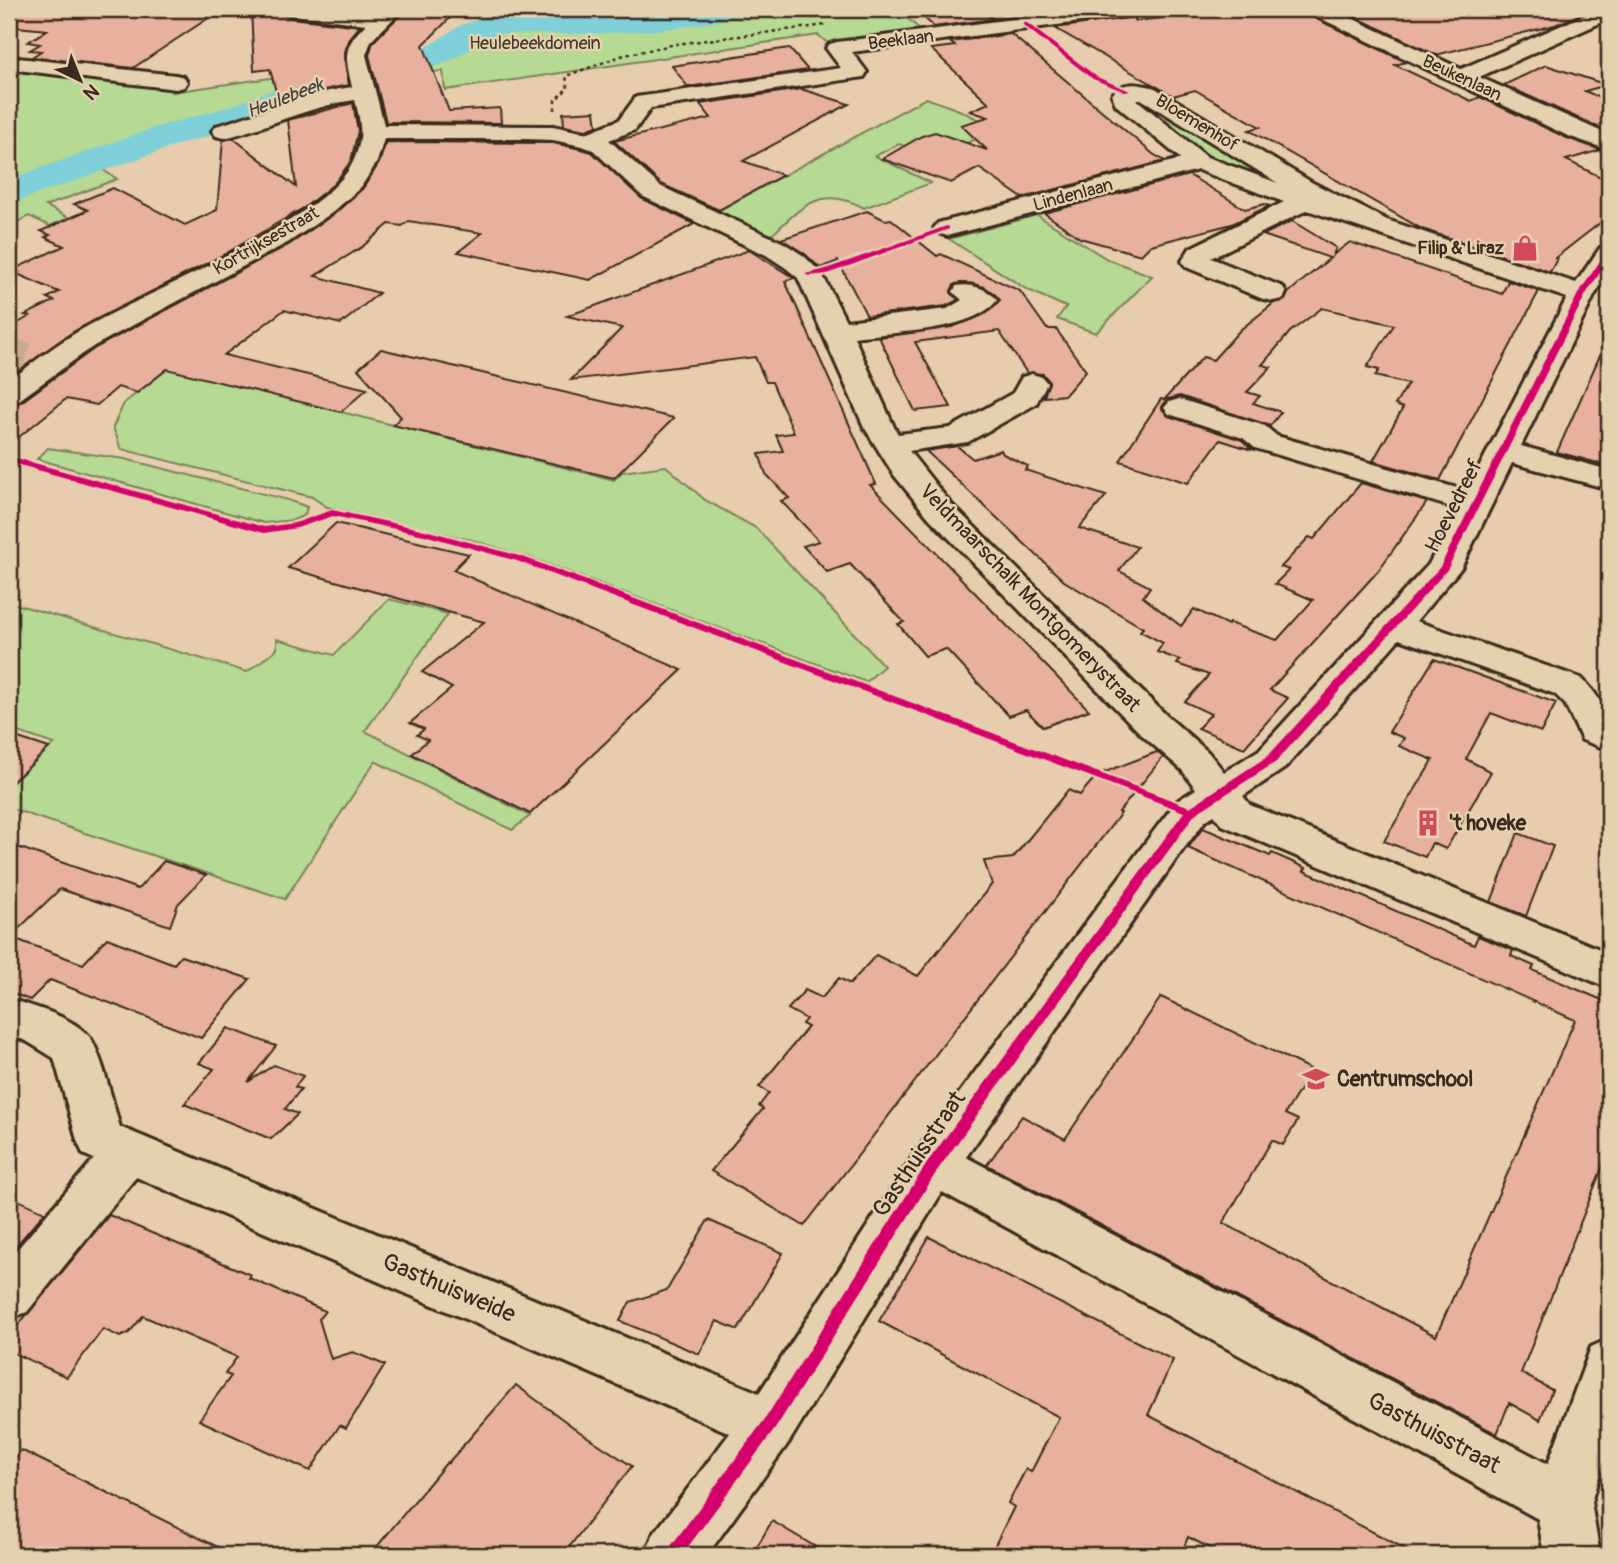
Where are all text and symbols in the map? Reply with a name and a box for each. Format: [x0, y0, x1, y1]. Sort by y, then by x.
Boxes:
street label: Beeklaan [867, 25, 935, 55]
park label: Heulebeekdomein [469, 32, 601, 55]
north arrow [46, 46, 116, 116]
street label: Beukenlaan [1419, 50, 1505, 106]
water label: Heulebeek [243, 72, 329, 124]
text: N [78, 79, 104, 105]
street label: Bloemenhof [1151, 89, 1243, 157]
street label: Lindenlaan [1031, 173, 1115, 217]
street label: Kortrijksestraat [209, 201, 324, 281]
shop icon: Filip & Liraz [1510, 233, 1540, 263]
place label: Filip & Liraz [1417, 237, 1505, 260]
street label: Hoevedreef [1419, 454, 1489, 557]
street label: Veldmaarschalk Montgomerystraat [913, 478, 1147, 718]
building icon: 't hoveke [1413, 808, 1443, 838]
place label: 't hoveke [1449, 810, 1527, 837]
school or university icon: Centrumschool [1301, 1064, 1331, 1094]
place label: Centrumschool [1337, 1066, 1473, 1093]
street label: Gasthuisstraat [866, 1085, 972, 1223]
street label: Gasthuisweide [378, 1247, 520, 1329]
street label: Gasthuisstraat [1363, 1386, 1506, 1480]

